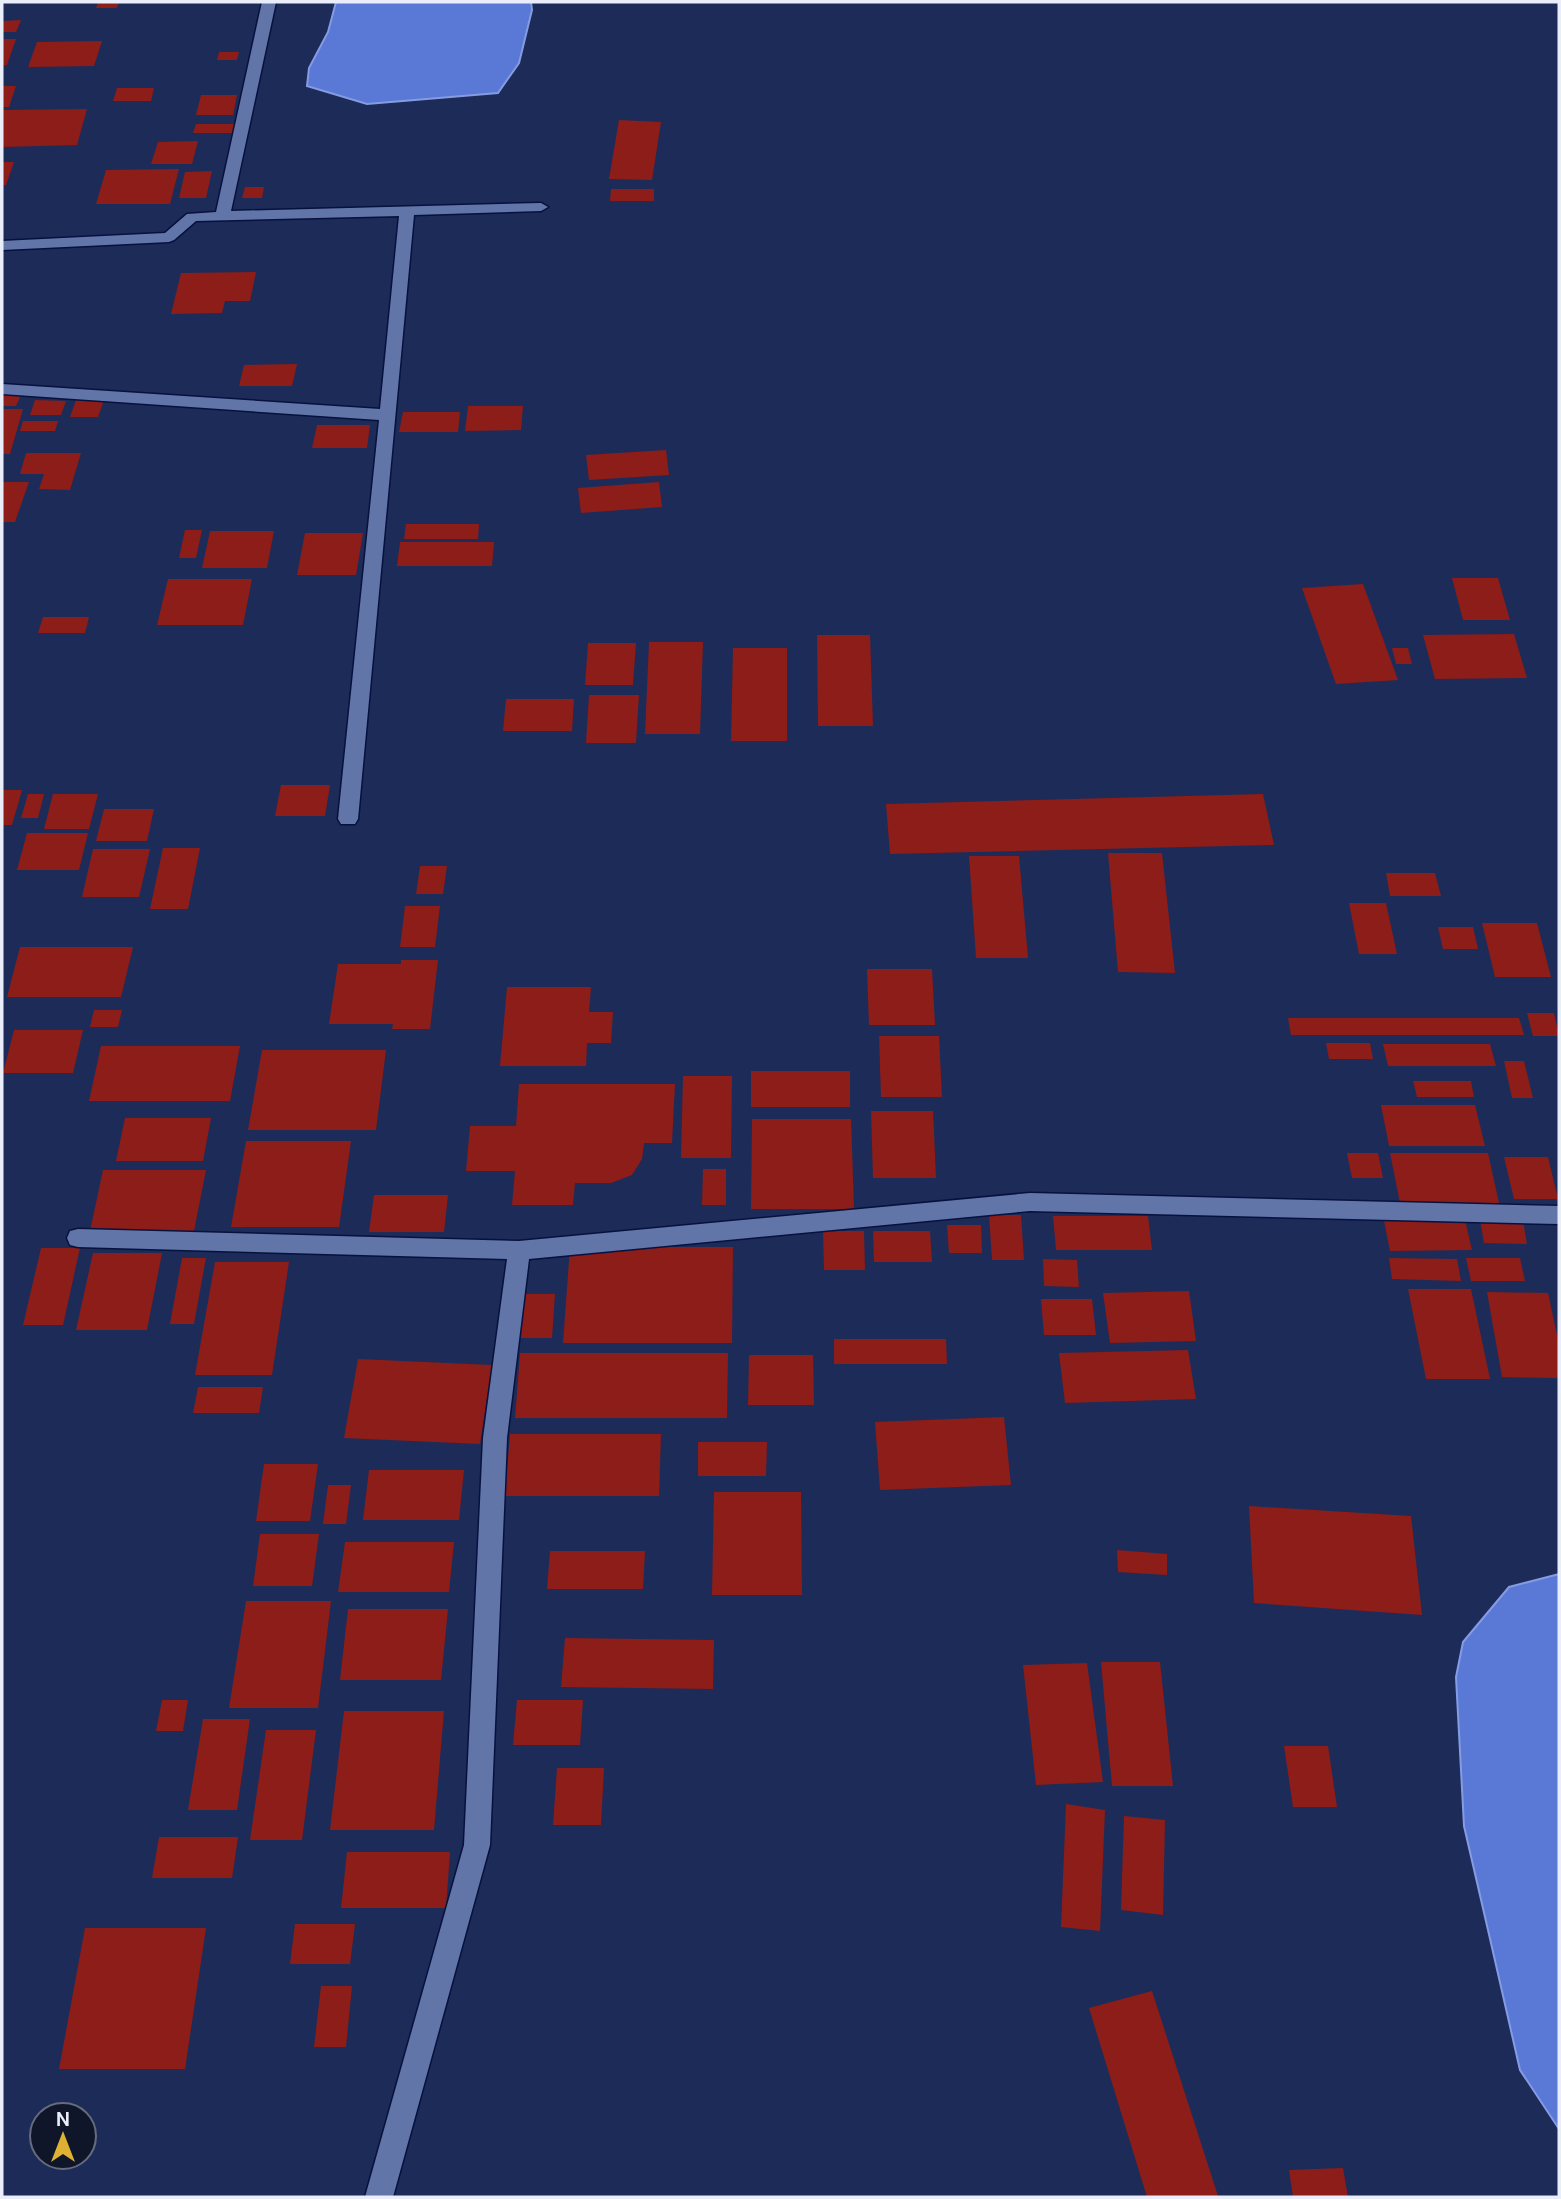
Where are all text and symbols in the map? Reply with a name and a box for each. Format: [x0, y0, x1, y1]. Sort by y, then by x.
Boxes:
north arrow [28, 2101, 98, 2171]
text: N [56, 2107, 70, 2132]

